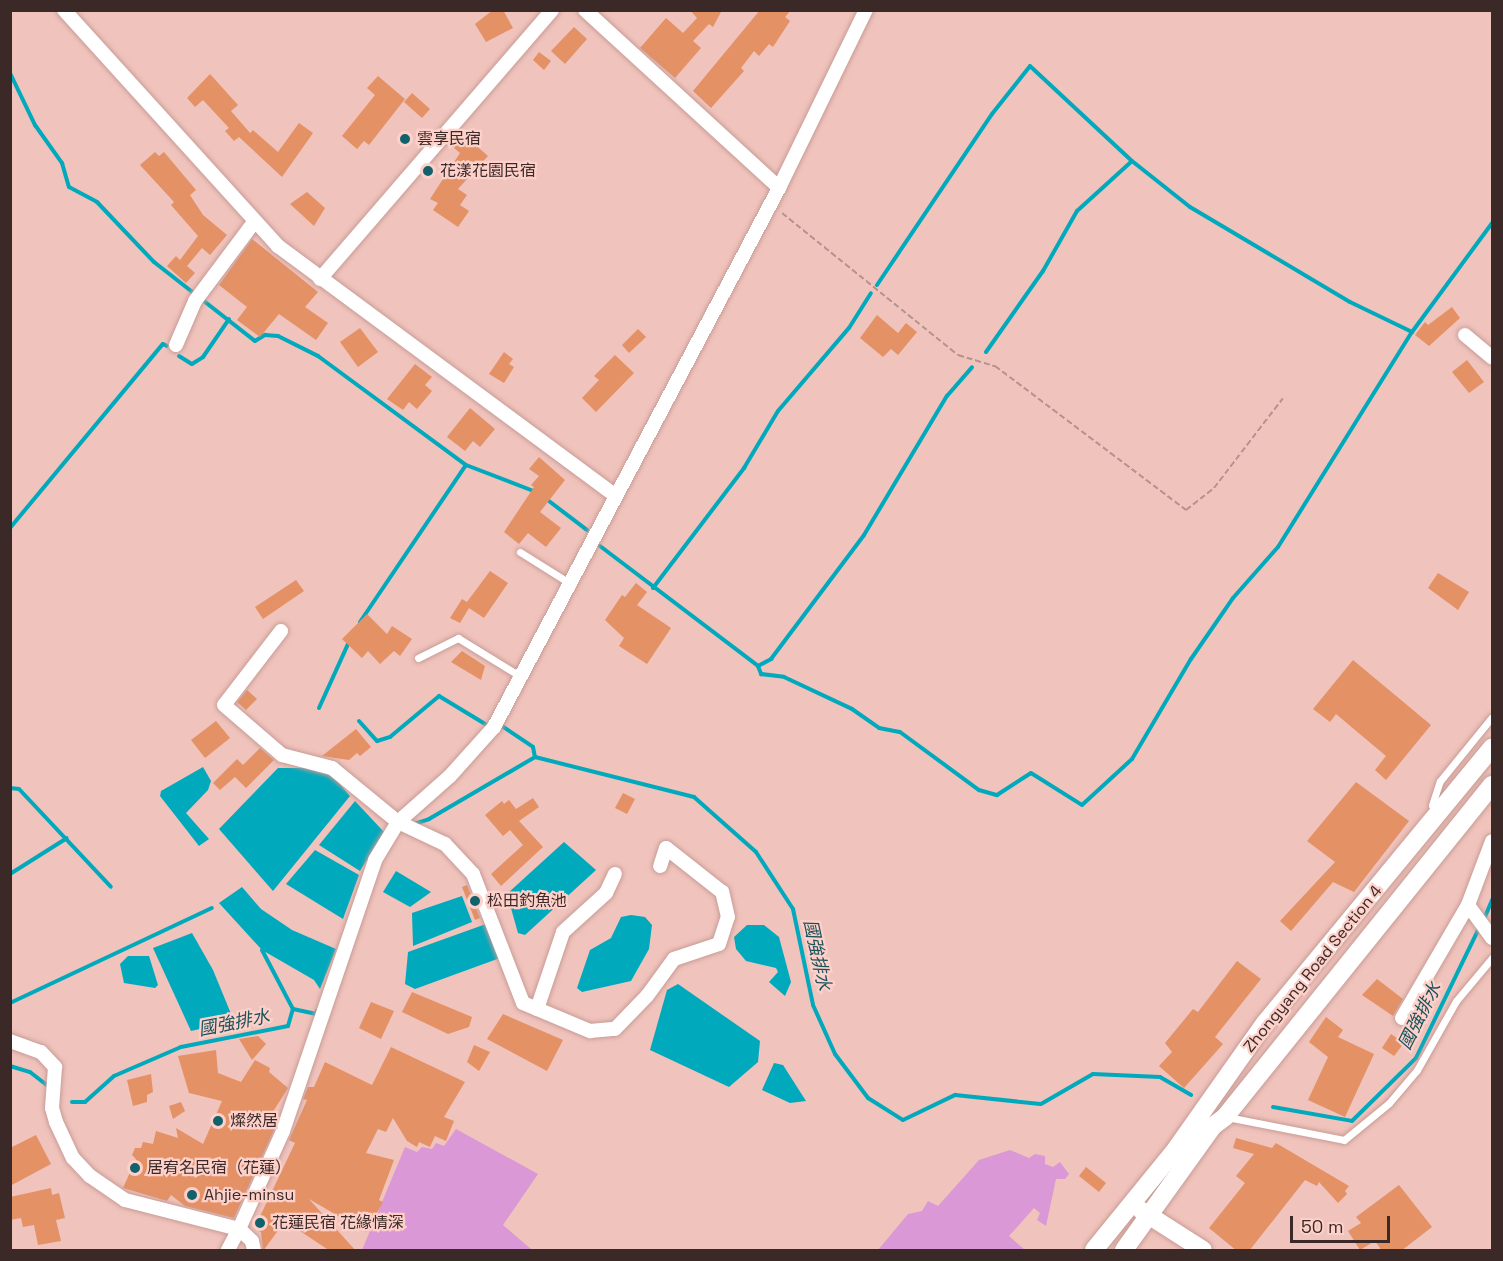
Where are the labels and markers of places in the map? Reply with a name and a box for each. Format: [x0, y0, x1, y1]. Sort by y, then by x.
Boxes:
place label: 雲享民宿 [417, 129, 481, 149]
marker: 雲享民宿 [398, 132, 412, 146]
place label: 花漾花園民宿 [440, 161, 536, 181]
marker: 花漾花園民宿 [421, 164, 435, 178]
place label: 松田釣魚池 [487, 891, 567, 911]
marker: 松田釣魚池 [468, 894, 482, 908]
place label: 燦然居 [230, 1111, 278, 1131]
marker: 燦然居 [211, 1114, 225, 1128]
place label: 居宥名民宿（花蓮） [147, 1158, 291, 1178]
marker: 居宥名民宿（花蓮） [128, 1161, 142, 1175]
place label: Ahjie-minsu [204, 1185, 294, 1205]
marker: Ahjie-minsu [185, 1188, 199, 1202]
place label: 花蓮民宿 花緣情深 [272, 1213, 404, 1233]
marker: 花蓮民宿 花緣情深 [253, 1216, 267, 1230]

